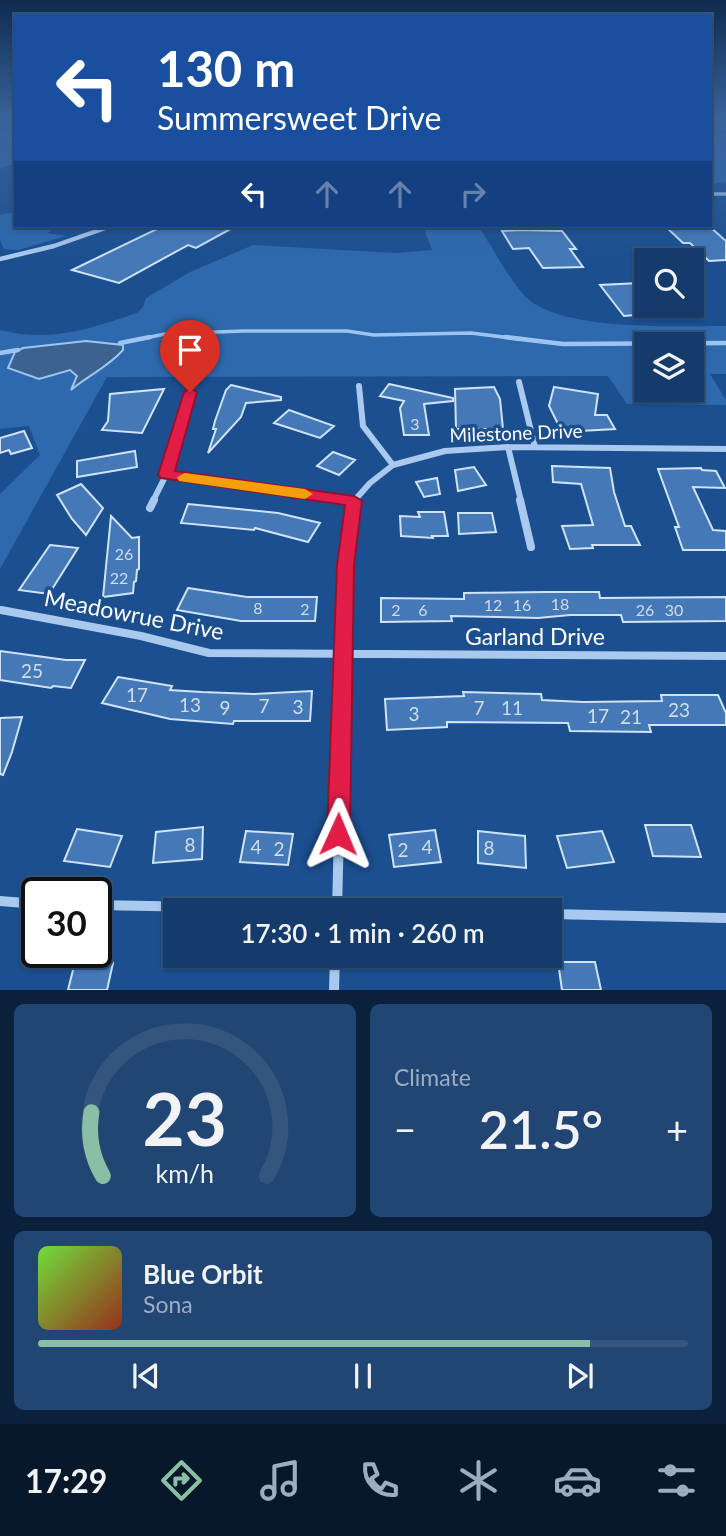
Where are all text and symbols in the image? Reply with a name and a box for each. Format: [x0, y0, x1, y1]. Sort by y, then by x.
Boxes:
text: 130 m [157, 39, 295, 97]
icon: left [42, 42, 133, 133]
text: Summersweet Drive [157, 98, 441, 137]
icon: left [235, 175, 273, 213]
icon: ahead [308, 175, 346, 213]
icon: ahead [381, 175, 419, 213]
icon: right [454, 175, 492, 213]
map controls [634, 248, 704, 402]
button: search [634, 248, 704, 318]
pin [160, 320, 220, 392]
icon: arrive [171, 331, 209, 369]
button: layers [634, 332, 704, 402]
house number: 3 [410, 414, 420, 433]
street label: Milestone Drive [449, 419, 583, 446]
house number: 26 [115, 544, 133, 563]
house number: 22 [110, 568, 128, 587]
street label: Meadowrue Drive [42, 583, 226, 645]
house number: 18 [551, 594, 569, 613]
house number: 12 [484, 595, 502, 614]
house number: 16 [513, 595, 531, 614]
house number: 8 [253, 598, 263, 617]
house number: 2 [300, 599, 310, 618]
house number: 2 [391, 600, 401, 619]
house number: 6 [418, 600, 428, 619]
house number: 26 [636, 600, 654, 619]
house number: 30 [665, 600, 683, 619]
street label: Garland Drive [465, 622, 605, 650]
house number: 25 [21, 659, 43, 682]
house number: 17 [126, 683, 148, 706]
house number: 13 [179, 693, 201, 716]
house number: 7 [258, 694, 270, 717]
house number: 3 [292, 695, 304, 718]
house number: 9 [219, 696, 231, 719]
house number: 7 [473, 696, 485, 719]
house number: 11 [501, 696, 523, 719]
house number: 23 [668, 698, 690, 721]
house number: 3 [408, 702, 420, 725]
house number: 17 [587, 704, 609, 727]
house number: 21 [620, 705, 642, 728]
position arrow [301, 797, 375, 871]
house number: 8 [184, 833, 196, 856]
house number: 4 [250, 835, 262, 858]
house number: 4 [421, 835, 433, 858]
house number: 8 [483, 836, 495, 859]
house number: 2 [273, 837, 285, 860]
house number: 2 [397, 838, 409, 861]
speed limit sign: 30 [21, 877, 112, 968]
text: 17:30 · 1 min · 260 m [240, 917, 485, 949]
text: Climate [394, 1063, 471, 1091]
text: 23 [143, 1075, 227, 1163]
text: 21.5° [479, 1098, 603, 1160]
text: − [394, 1106, 416, 1152]
text: + [666, 1106, 688, 1152]
text: km/h [156, 1158, 214, 1188]
text: Blue Orbit [143, 1258, 263, 1290]
text: Sona [143, 1290, 193, 1318]
icon: previous [127, 1357, 165, 1395]
icon: pause [344, 1357, 382, 1395]
icon: next [561, 1357, 599, 1395]
icon: directions [157, 1456, 206, 1505]
icon: music [256, 1456, 305, 1505]
icon: phone [355, 1456, 404, 1505]
icon: climate [454, 1456, 503, 1505]
icon: car [553, 1456, 602, 1505]
icon: filters [652, 1456, 701, 1505]
text: 17:29 [25, 1461, 107, 1500]

